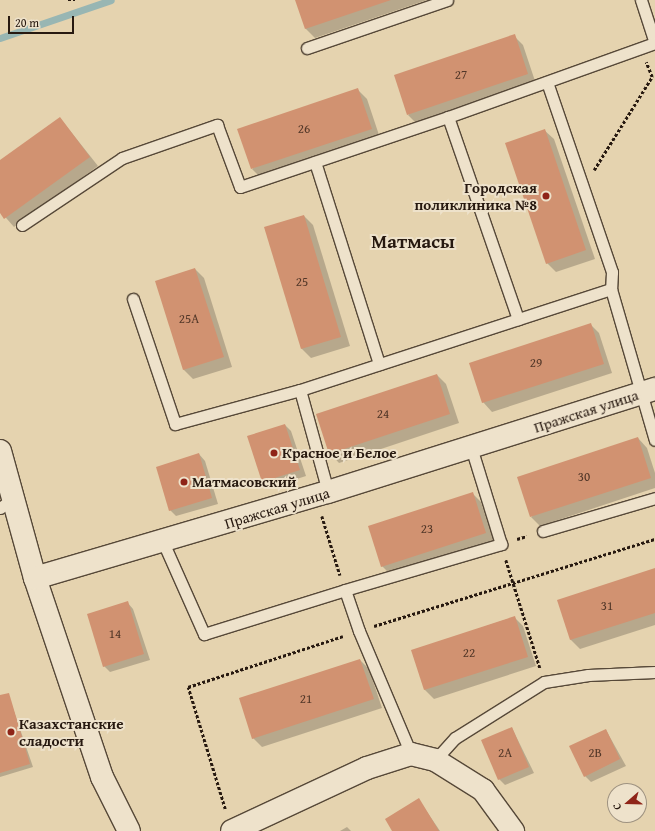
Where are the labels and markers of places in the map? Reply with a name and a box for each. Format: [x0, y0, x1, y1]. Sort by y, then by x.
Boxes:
place label: Городская поликлиника №8 [414, 178, 537, 213]
marker: Городская поликлиника №8 [540, 190, 552, 202]
place label: Красное и Белое [282, 444, 397, 462]
marker: Красное и Белое [269, 448, 279, 458]
place label: Матмасовский [192, 473, 296, 491]
marker: Матмасовский [179, 477, 189, 487]
place label: Казахстанские сладости [19, 714, 124, 749]
marker: Казахстанские сладости [6, 727, 16, 737]

